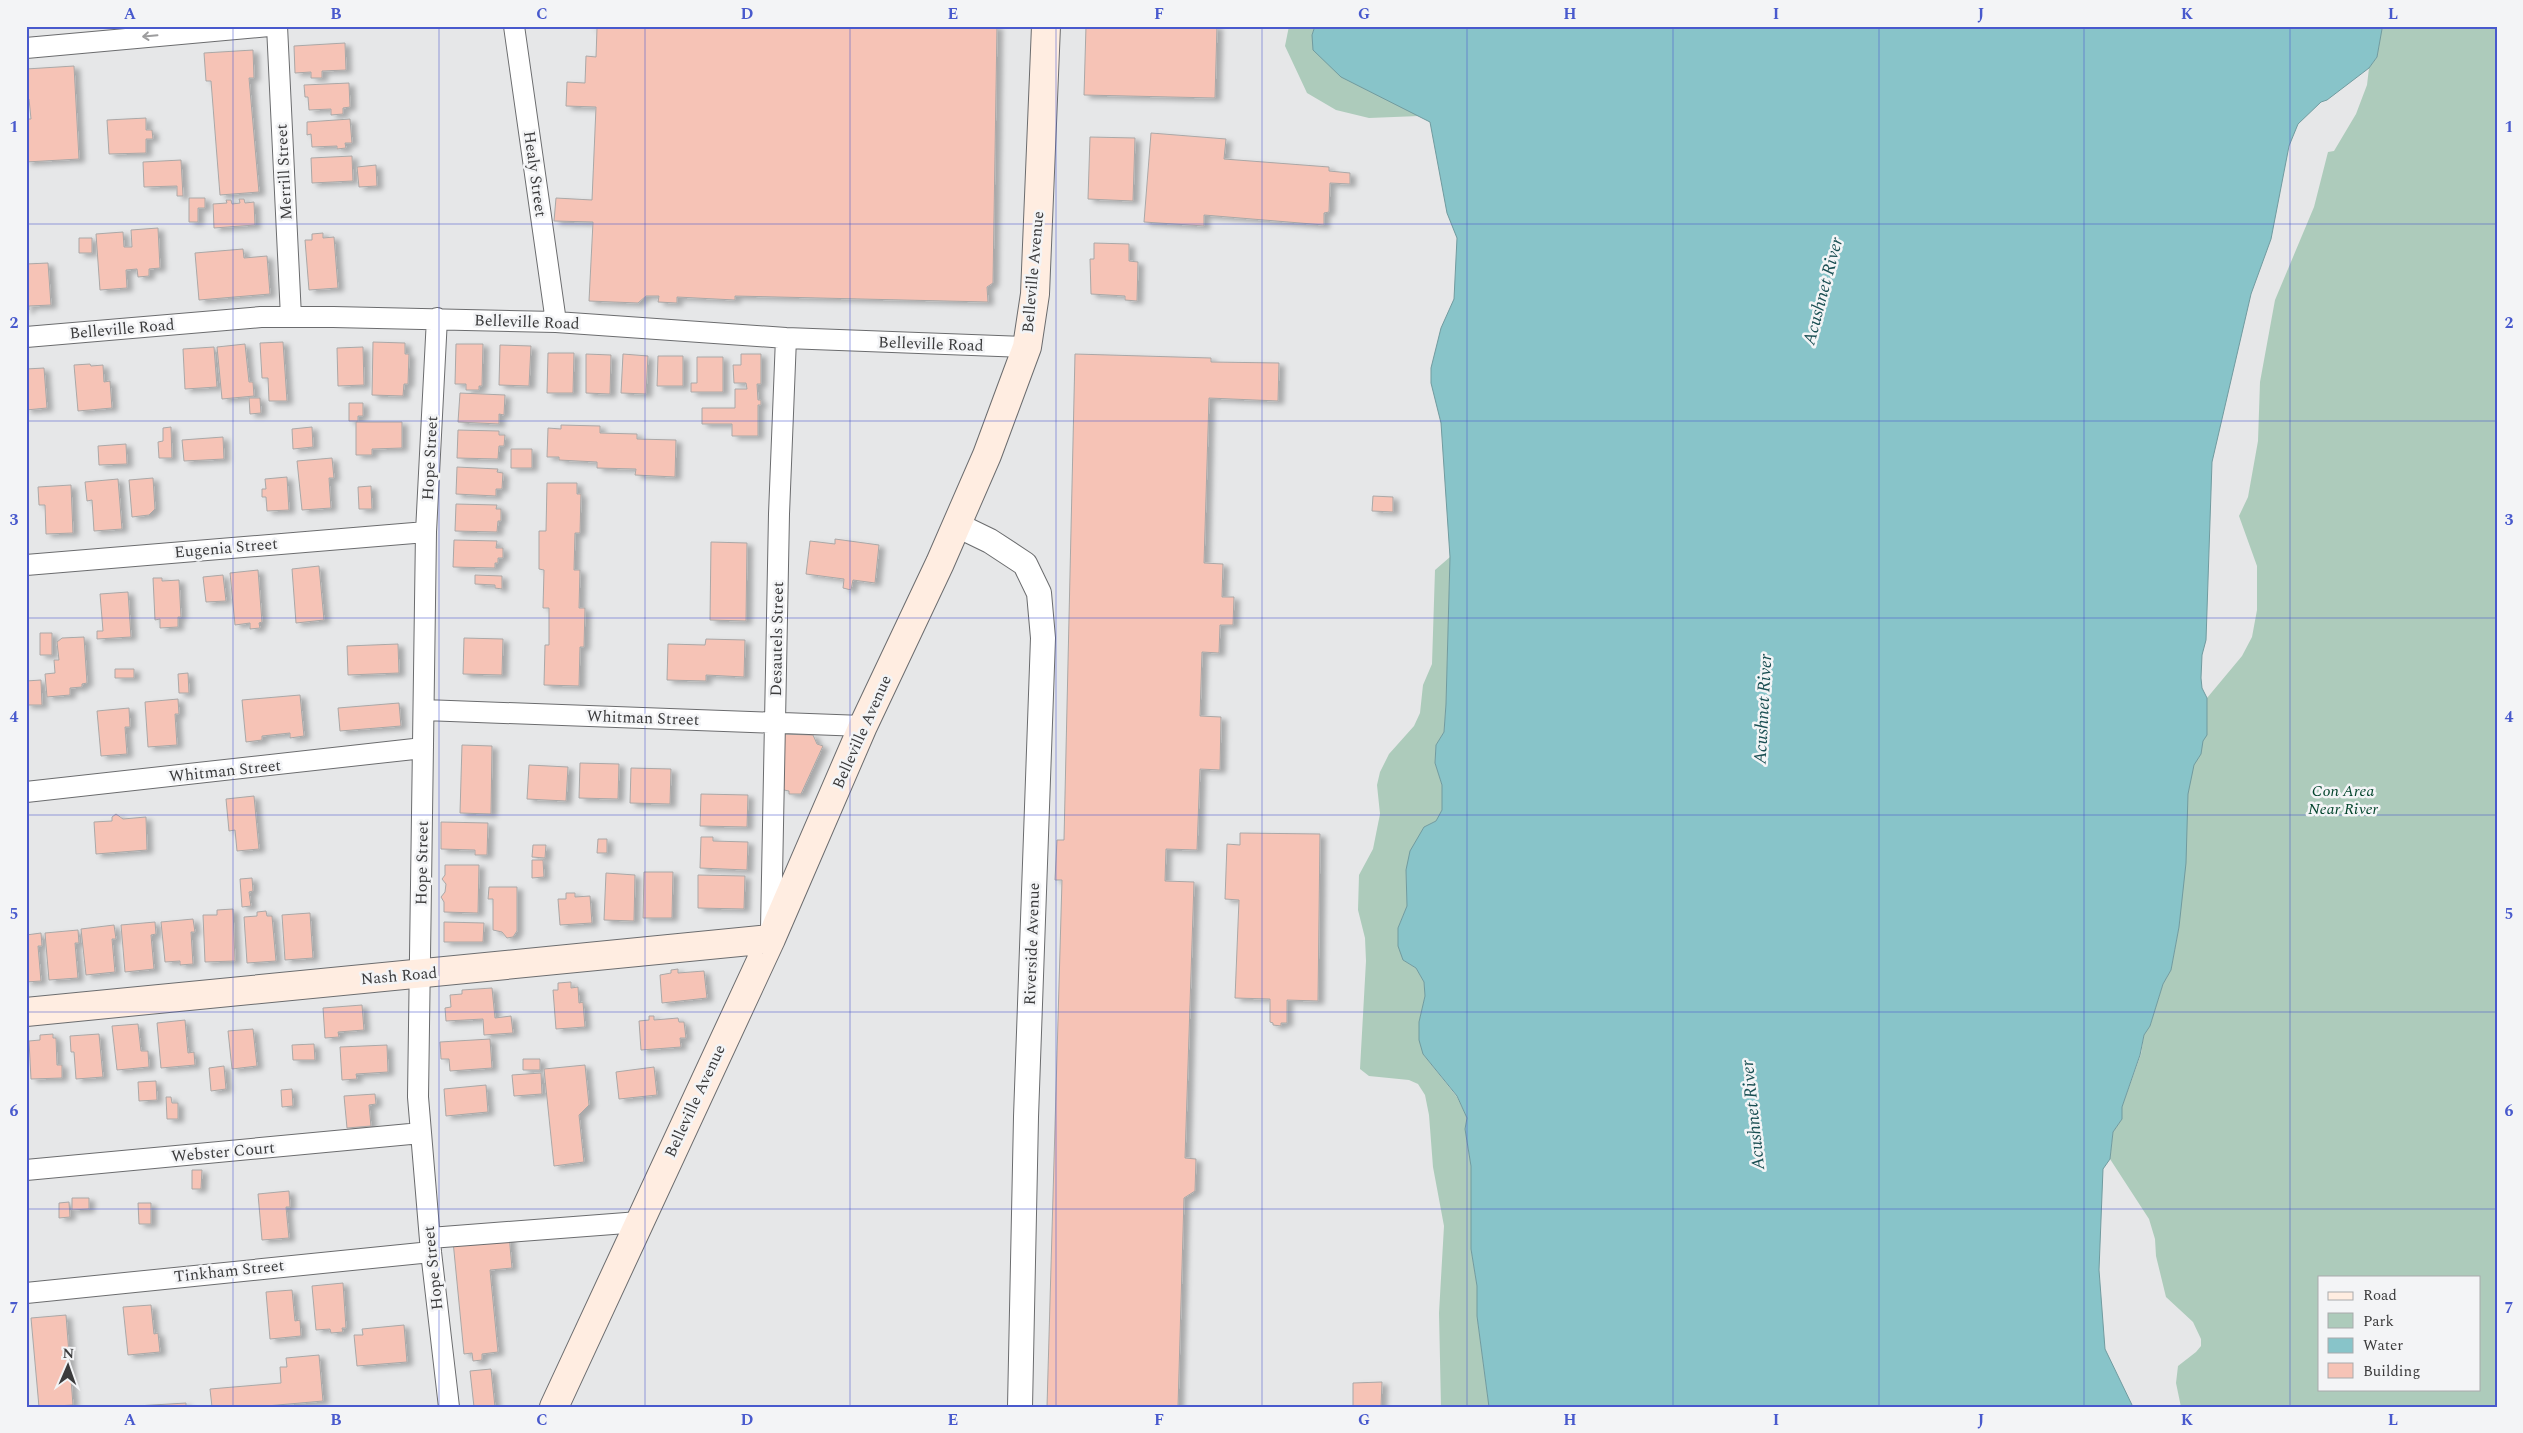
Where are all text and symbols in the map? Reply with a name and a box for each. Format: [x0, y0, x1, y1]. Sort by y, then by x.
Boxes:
text: A [124, 2, 137, 26]
text: B [330, 2, 342, 26]
text: C [536, 2, 548, 26]
text: D [741, 2, 754, 26]
text: E [948, 2, 958, 26]
text: F [1154, 2, 1164, 26]
text: G [1358, 2, 1370, 26]
text: H [1563, 2, 1577, 26]
text: I [1773, 2, 1779, 26]
text: J [1978, 2, 1985, 26]
text: K [2181, 2, 2194, 26]
text: L [2388, 2, 2398, 26]
one-way arrow [143, 32, 159, 41]
text: 1 [10, 115, 18, 139]
text: 1 [2505, 115, 2513, 139]
street label: Merrill Street [269, 123, 299, 221]
street label: Healy Street [517, 129, 553, 219]
street label: Belleville Avenue [1016, 210, 1050, 334]
water label: Acushnet River [1795, 233, 1851, 349]
street label: Belleville Road [474, 308, 580, 336]
text: 2 [10, 311, 19, 335]
text: 2 [2505, 311, 2514, 335]
street label: Belleville Road [68, 312, 176, 346]
street label: Belleville Road [878, 330, 984, 358]
street label: Hope Street [416, 415, 444, 501]
text: 3 [10, 508, 19, 532]
text: 3 [2505, 508, 2514, 532]
street label: Eugenia Street [173, 531, 279, 564]
street label: Desautels Street [764, 581, 790, 697]
water label: Acushnet River [1747, 652, 1779, 766]
street label: Belleville Avenue [826, 671, 898, 793]
street label: Whitman Street [586, 704, 700, 732]
text: 4 [10, 705, 19, 729]
text: 4 [2505, 705, 2514, 729]
street label: Whitman Street [168, 753, 283, 789]
park label: Con Area Near River [2308, 779, 2379, 821]
street label: Hope Street [409, 820, 435, 905]
street label: Riverside Avenue [1018, 882, 1046, 1006]
text: 5 [10, 902, 18, 926]
text: 5 [2505, 902, 2513, 926]
street label: Nash Road [360, 961, 438, 991]
street label: Belleville Avenue [658, 1041, 732, 1161]
water label: Acushnet River [1734, 1058, 1772, 1172]
text: 6 [10, 1099, 19, 1123]
text: 6 [2505, 1099, 2514, 1123]
street label: Webster Court [170, 1135, 276, 1168]
street label: Hope Street [417, 1224, 449, 1311]
street label: Tinkham Street [173, 1253, 286, 1289]
legend [2318, 1276, 2480, 1390]
text: Road [2363, 1284, 2397, 1307]
text: 7 [10, 1296, 19, 1320]
text: 7 [2505, 1296, 2514, 1320]
text: Park [2363, 1310, 2394, 1333]
text: Water [2363, 1334, 2403, 1357]
north arrow [42, 1340, 92, 1390]
text: N [62, 1343, 75, 1364]
text: Building [2363, 1360, 2420, 1383]
text: A [124, 1408, 137, 1432]
text: B [330, 1408, 342, 1432]
text: C [536, 1408, 548, 1432]
text: D [741, 1408, 754, 1432]
text: E [948, 1408, 958, 1432]
text: F [1154, 1408, 1164, 1432]
text: G [1358, 1408, 1370, 1432]
text: H [1563, 1408, 1577, 1432]
text: I [1773, 1408, 1779, 1432]
text: J [1978, 1408, 1985, 1432]
text: K [2181, 1408, 2194, 1432]
text: L [2388, 1408, 2398, 1432]

